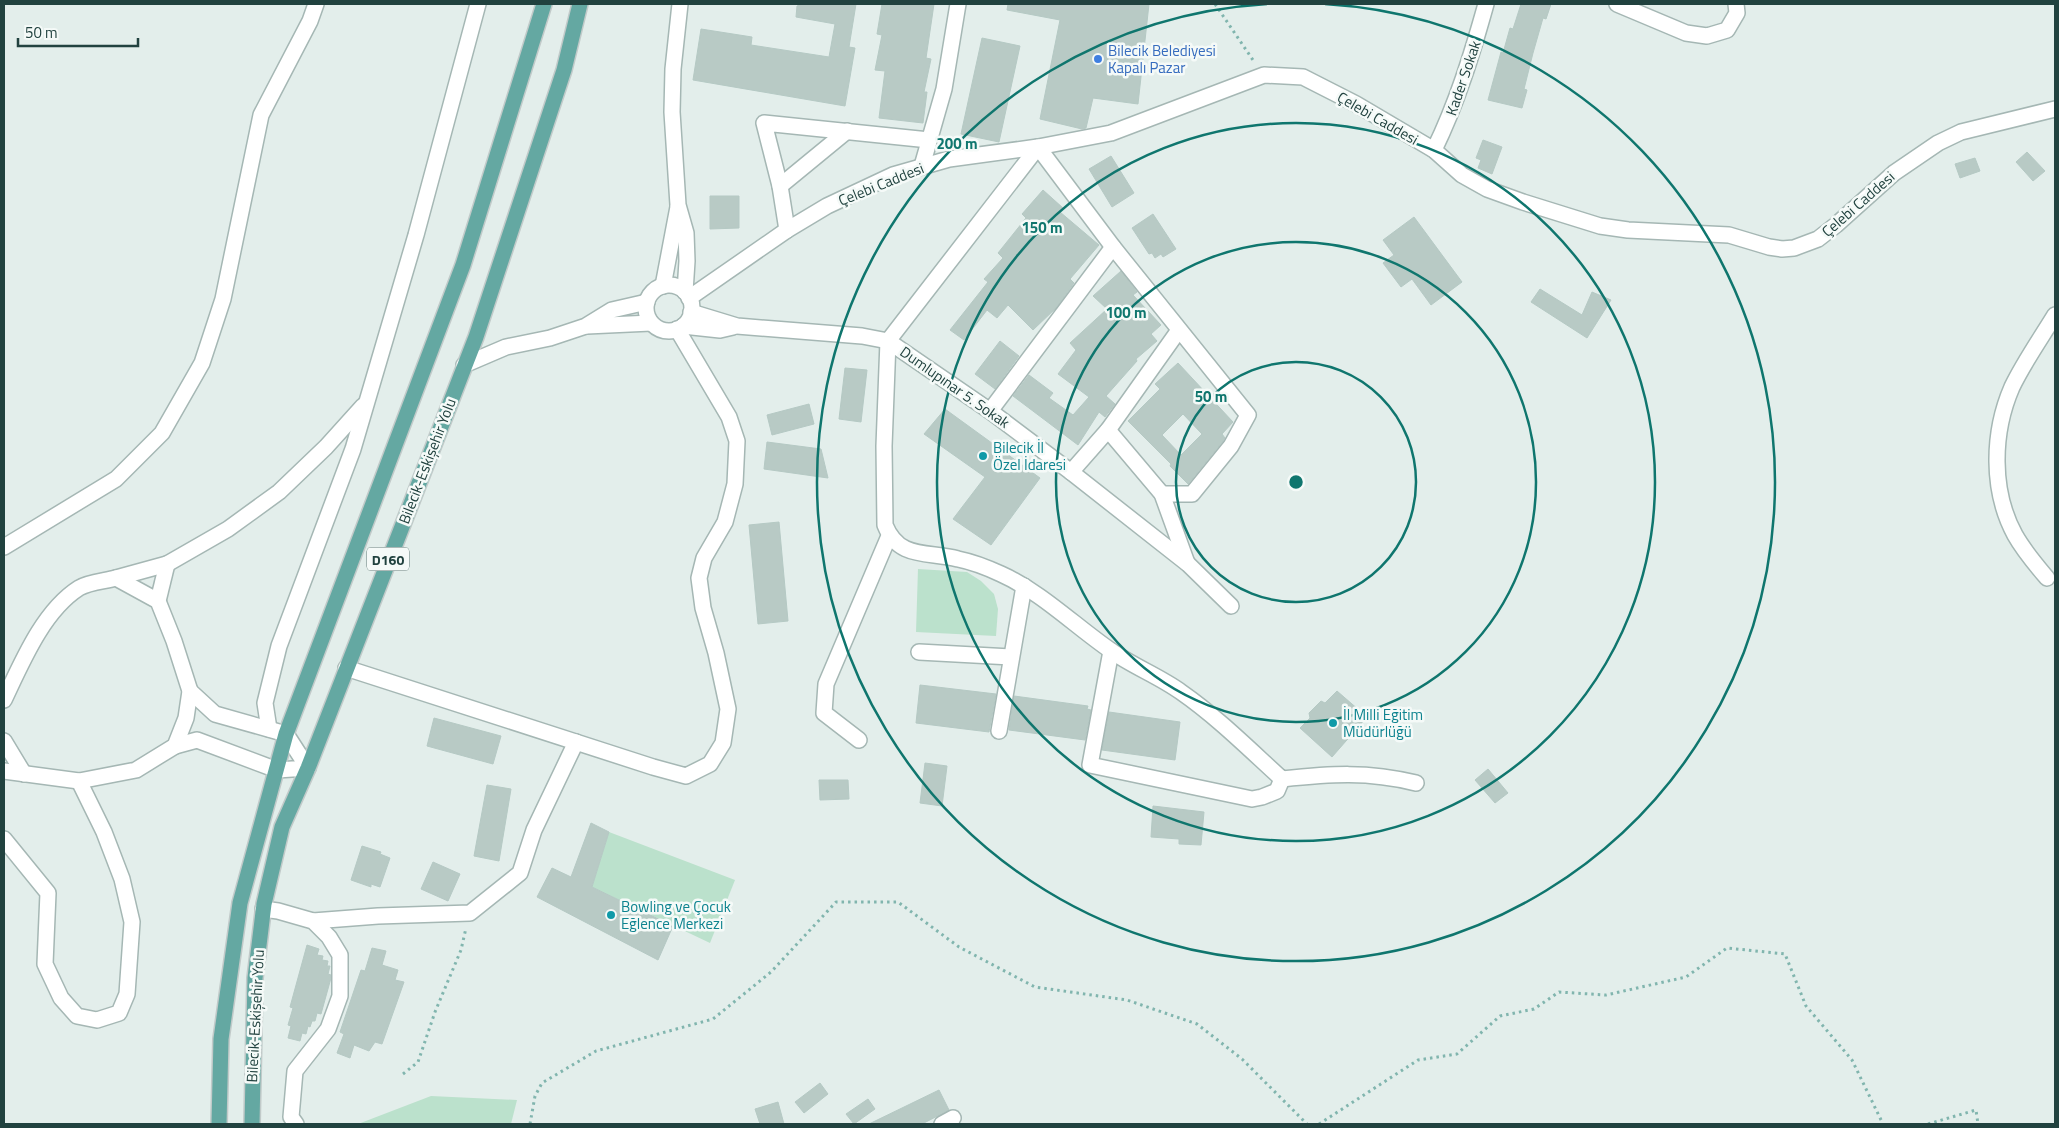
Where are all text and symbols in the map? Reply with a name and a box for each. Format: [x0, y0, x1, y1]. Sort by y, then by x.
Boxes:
scale bar [18, 15, 138, 47]
text: 50 m [25, 21, 58, 44]
street label: Kader Sokak [1439, 37, 1487, 119]
place label: Bilecik Belediyesi Kapalı Pazar [1108, 39, 1216, 79]
marker: Bilecik Belediyesi Kapalı Pazar [1092, 53, 1104, 65]
street label: Çelebi Caddesi [1333, 85, 1423, 151]
text: 200 m [936, 132, 978, 155]
street label: Çelebi Caddesi [835, 156, 927, 212]
street label: Çelebi Caddesi [1816, 166, 1900, 242]
text: 150 m [1021, 216, 1063, 239]
text: 100 m [1105, 301, 1147, 324]
street label: Dumlupınar 5. Sokak [895, 340, 1015, 434]
text: 50 m [1195, 385, 1227, 408]
street label: Bilecik-Eskişehir Yolu [392, 395, 462, 527]
place label: Bilecik İl Özel İdaresi [993, 436, 1066, 476]
marker: Bilecik İl Özel İdaresi [977, 450, 989, 462]
centre of rings [1287, 473, 1305, 491]
road number: D160 [367, 548, 409, 570]
place label: İl Milli Eğitim Müdürlüğü [1343, 703, 1423, 743]
marker: İl Milli Eğitim Müdürlüğü [1327, 717, 1339, 729]
place label: Bowling ve Çocuk Eğlence Merkezi [621, 895, 731, 935]
marker: Bowling ve Çocuk Eğlence Merkezi [605, 909, 617, 921]
street label: Bilecik-Eskişehir Yolu [240, 949, 270, 1083]

